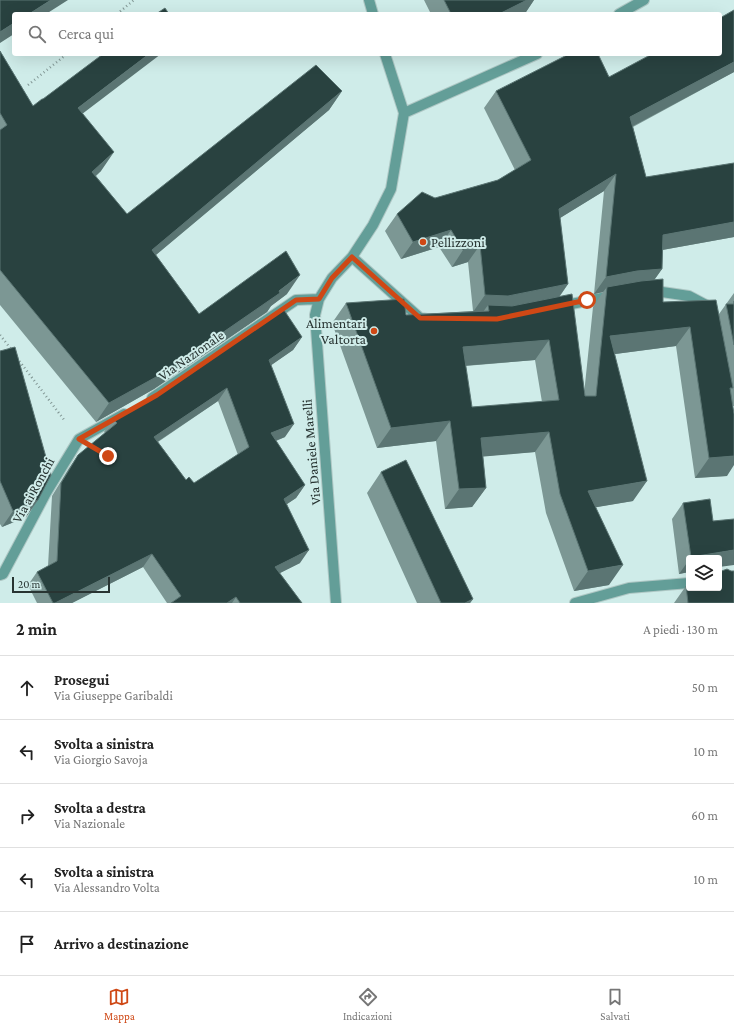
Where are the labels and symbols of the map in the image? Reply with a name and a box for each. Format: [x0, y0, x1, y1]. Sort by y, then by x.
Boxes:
place label: Pellizzoni [431, 234, 485, 250]
marker: Pellizzoni [418, 237, 428, 247]
route start [578, 291, 596, 309]
place label: Alimentari Valtorta [306, 315, 367, 347]
marker: Alimentari Valtorta [369, 326, 379, 336]
street label: Via Nazionale [155, 327, 227, 383]
street label: Via Daniele Marelli [298, 398, 324, 506]
route end [99, 447, 117, 465]
street label: Via ai Ronchi [8, 454, 58, 525]
scale bar [12, 575, 110, 594]

